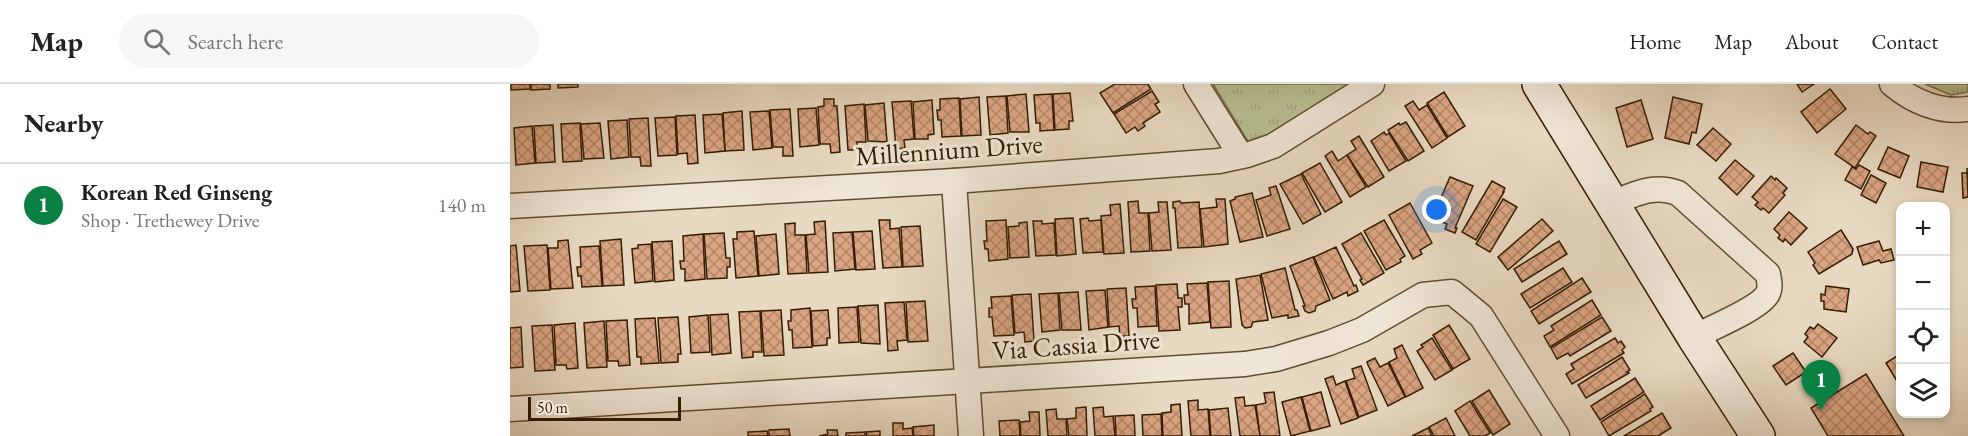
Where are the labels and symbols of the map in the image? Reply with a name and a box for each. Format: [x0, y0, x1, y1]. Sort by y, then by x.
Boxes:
street label: Millennium Drive [854, 125, 1044, 174]
your location [1422, 195, 1451, 224]
street label: Via Cassia Drive [991, 321, 1161, 368]
pin: 1 [1802, 360, 1840, 410]
scale bar [528, 394, 681, 422]

